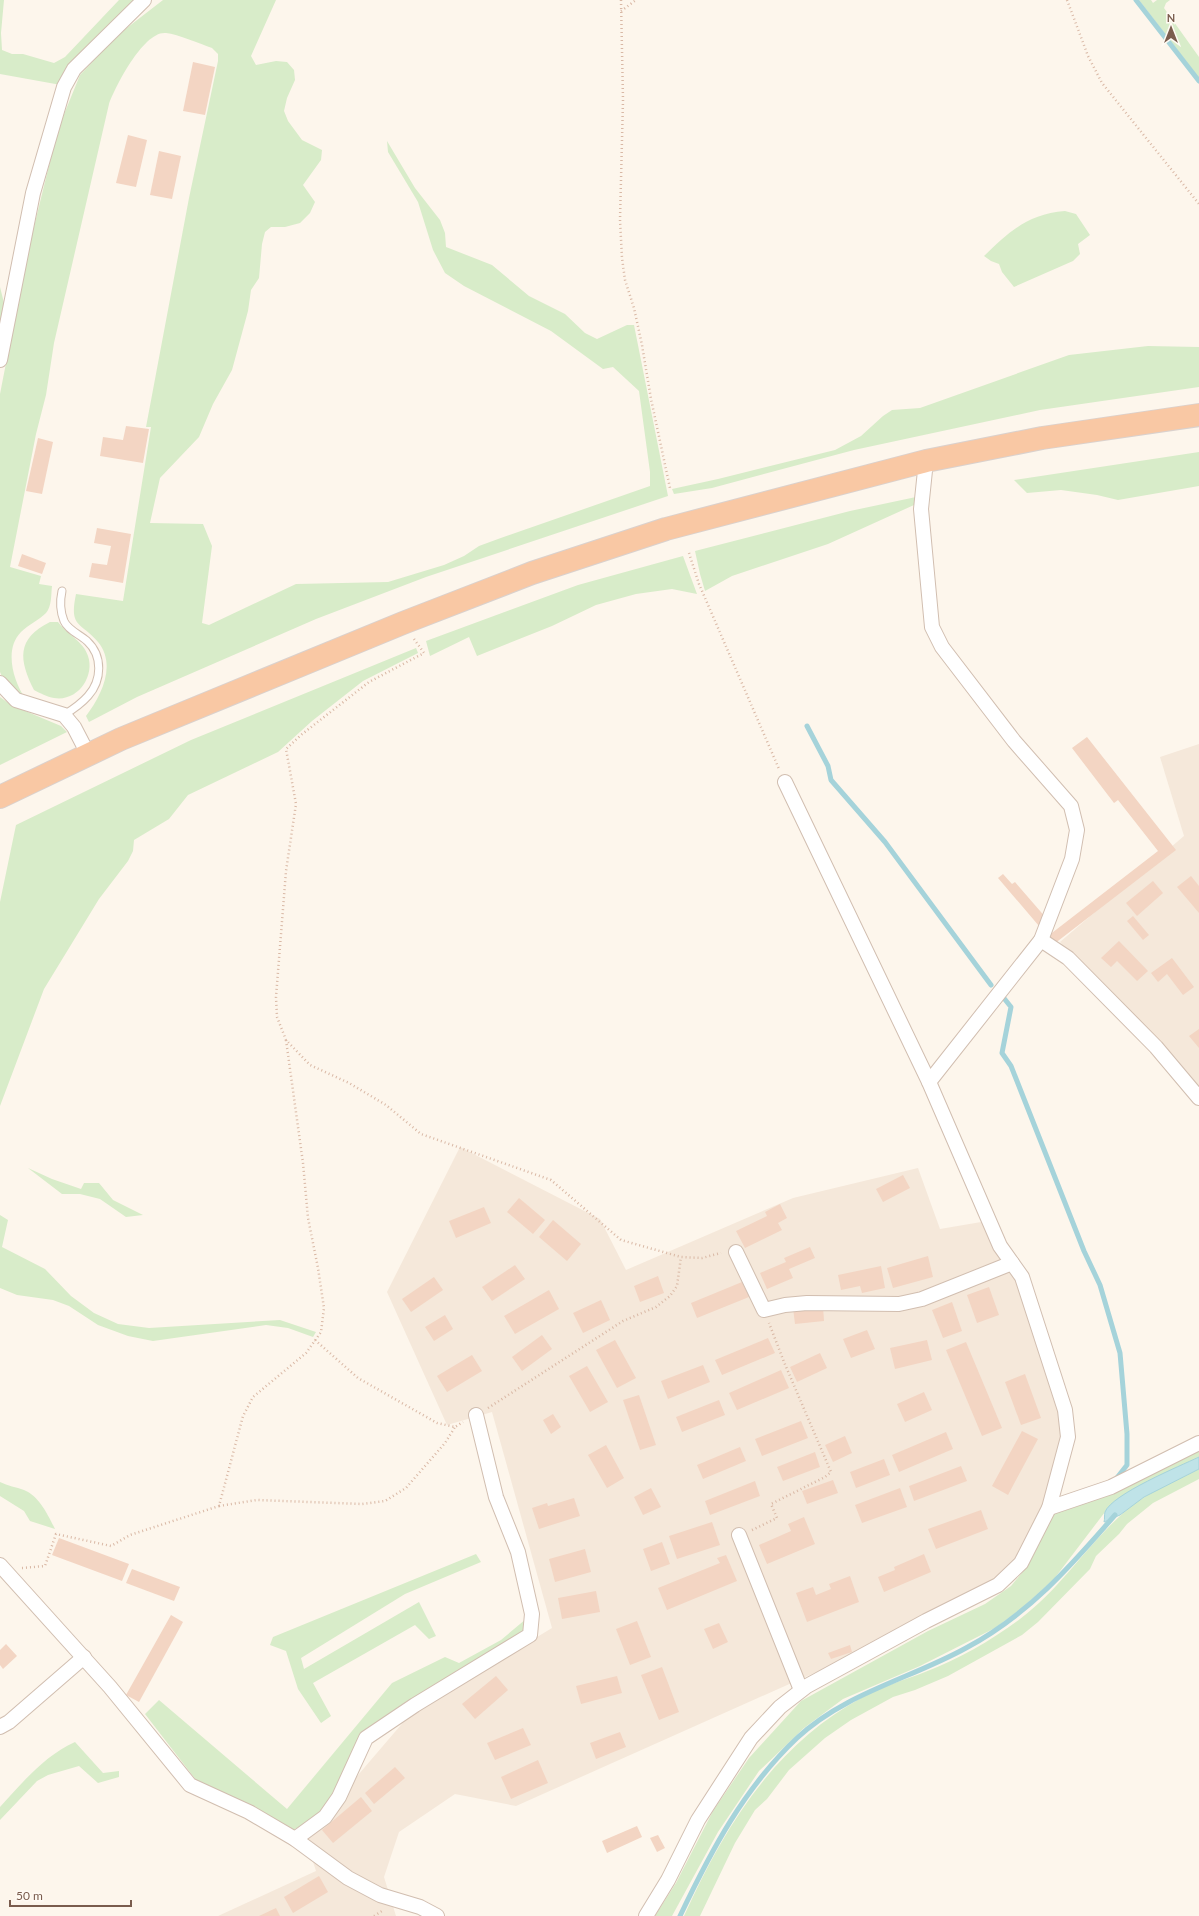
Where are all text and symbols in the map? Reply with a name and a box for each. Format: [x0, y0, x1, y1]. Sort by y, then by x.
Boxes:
north arrow [1151, 8, 1191, 48]
text: N [1167, 11, 1175, 24]
scale bar [10, 1882, 131, 1908]
text: 50 m [16, 1888, 43, 1903]

